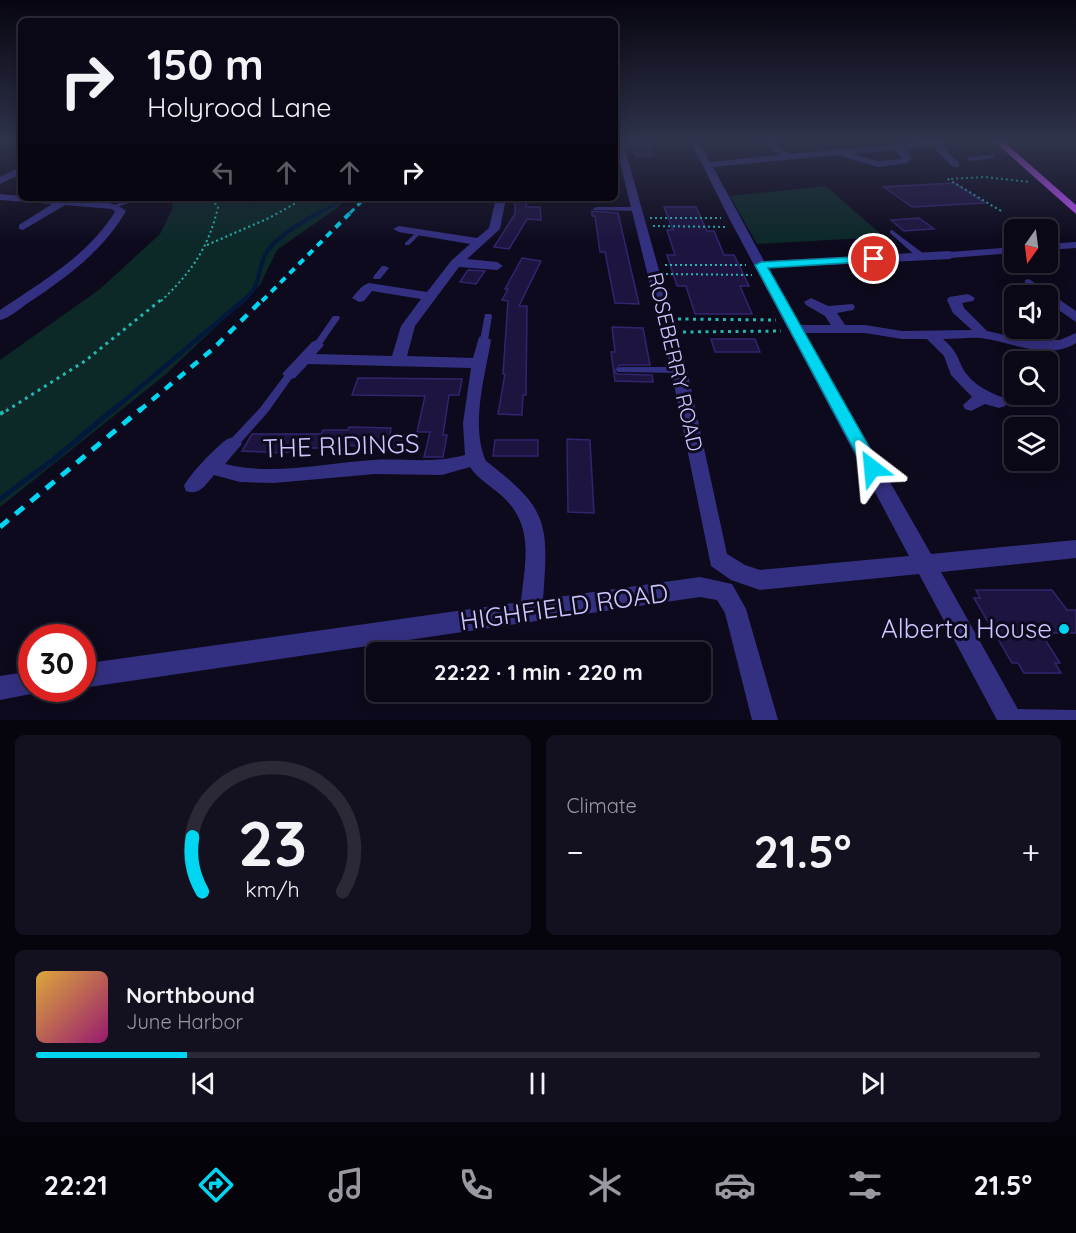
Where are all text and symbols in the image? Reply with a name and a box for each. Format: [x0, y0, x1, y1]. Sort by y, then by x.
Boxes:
text: 150 m [147, 38, 264, 91]
icon: right [48, 42, 126, 120]
text: Holyrood Lane [147, 90, 332, 124]
icon: left [207, 156, 240, 189]
icon: ahead [270, 156, 303, 189]
icon: ahead [333, 156, 366, 189]
icon: right [396, 156, 429, 189]
north arrow [1004, 219, 1058, 273]
map controls [1004, 219, 1058, 471]
pin [848, 233, 899, 284]
icon: arrive [857, 242, 890, 275]
street label: ROSEBERRY ROAD [643, 270, 709, 454]
button: sound [1004, 285, 1058, 339]
button: search [1004, 351, 1058, 405]
button: layers [1004, 417, 1058, 471]
street label: THE RIDINGS [262, 426, 420, 465]
position arrow [840, 436, 904, 500]
street label: HIGHFIELD ROAD [458, 576, 670, 637]
place label: Alberta House [881, 612, 1052, 645]
marker: Alberta House [1057, 622, 1071, 636]
speed limit sign: 30 [18, 624, 96, 702]
text: 22:22 · 1 min · 220 m [434, 658, 643, 686]
text: Climate [567, 793, 637, 818]
text: 23 [238, 804, 307, 882]
text: 21.5° [754, 823, 851, 879]
text: − [567, 831, 584, 872]
text: + [1021, 831, 1040, 872]
text: km/h [246, 876, 300, 902]
text: Northbound [126, 981, 255, 1009]
text: June Harbor [126, 1009, 243, 1034]
icon: previous [187, 1067, 220, 1100]
icon: pause [521, 1067, 554, 1100]
icon: next [856, 1067, 889, 1100]
icon: directions [195, 1164, 237, 1206]
icon: music [325, 1164, 367, 1206]
icon: phone [455, 1164, 497, 1206]
icon: climate [584, 1164, 626, 1206]
icon: car [714, 1164, 756, 1206]
icon: filters [844, 1164, 886, 1206]
text: 22:21 [44, 1168, 108, 1202]
text: 21.5° [973, 1168, 1032, 1202]

